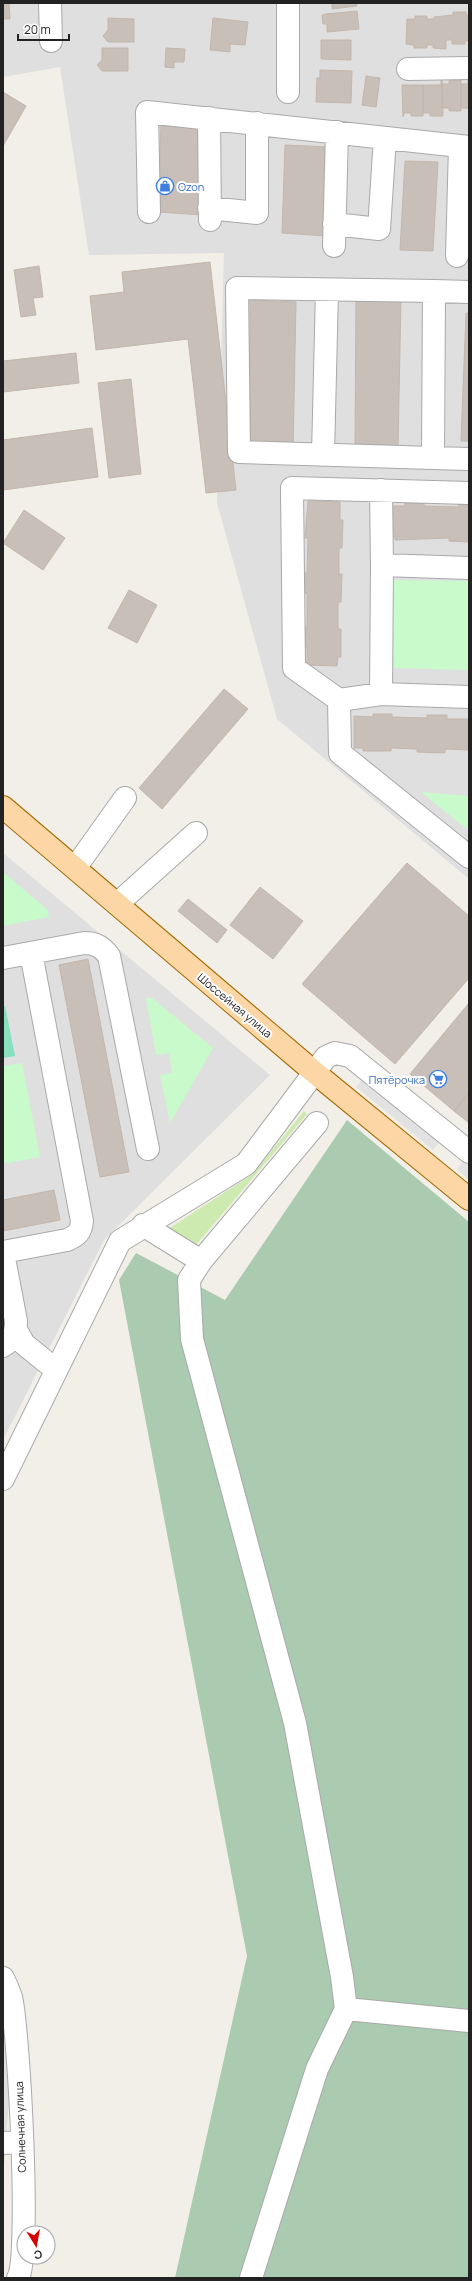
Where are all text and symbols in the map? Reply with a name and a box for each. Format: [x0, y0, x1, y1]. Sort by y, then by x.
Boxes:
scale bar [18, 16, 69, 42]
text: 20 m [24, 21, 51, 38]
shop icon: Ozon [155, 176, 175, 196]
place label: Ozon [178, 179, 204, 194]
street label: Шоссейная улица [194, 969, 276, 1041]
supermarket icon: Пятёрочка [428, 1069, 448, 1089]
place label: Пятёрочка [369, 1072, 425, 1087]
street label: Солнечная улица [11, 2081, 29, 2173]
north arrow [16, 2225, 56, 2265]
text: С [33, 2247, 43, 2263]

